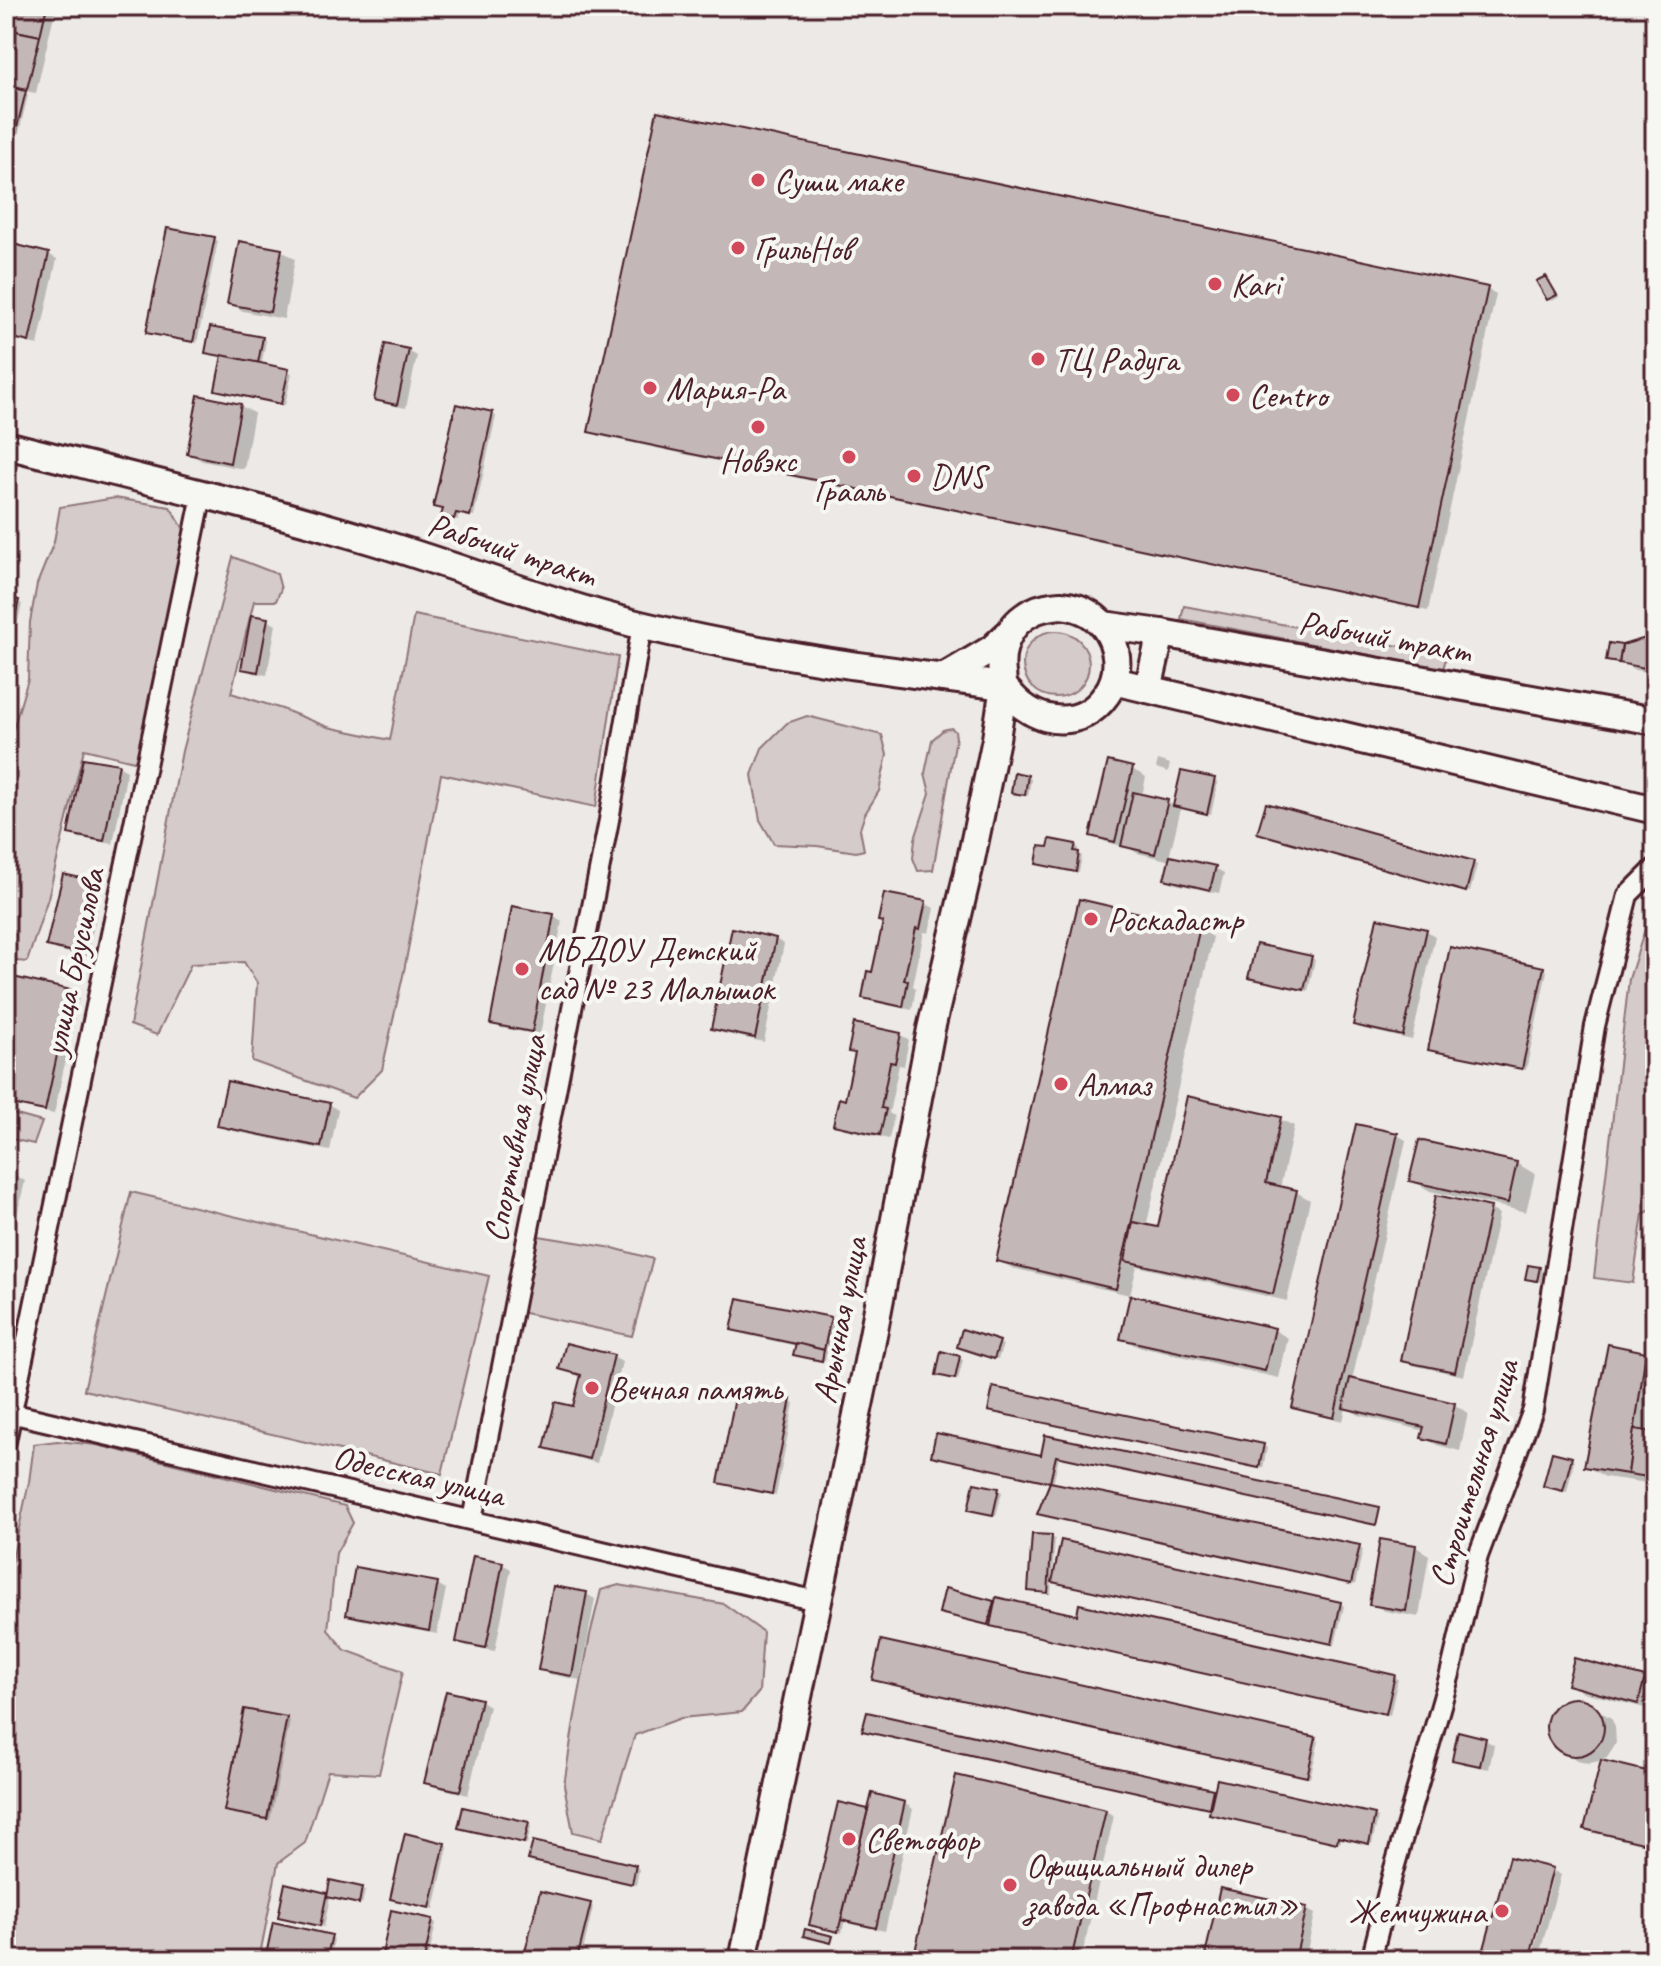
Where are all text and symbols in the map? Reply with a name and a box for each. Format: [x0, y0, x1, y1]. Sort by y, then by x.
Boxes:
place label: Суши маке [774, 159, 905, 202]
marker: Суши маке [749, 171, 767, 189]
place label: ГрильНов [754, 227, 859, 270]
marker: ГрильНов [729, 239, 747, 257]
place label: Kari [1231, 263, 1284, 306]
marker: Kari [1206, 275, 1224, 293]
place label: ТЦ Радуга [1054, 338, 1181, 381]
marker: ТЦ Радуга [1029, 350, 1047, 368]
place label: Мария-Ра [666, 367, 787, 410]
place label: Centro [1249, 374, 1331, 417]
marker: Мария-Ра [641, 379, 659, 397]
marker: Centro [1224, 386, 1242, 404]
marker: Новэкс [749, 418, 767, 436]
place label: Новэкс [720, 439, 798, 482]
marker: Грааль [840, 448, 858, 466]
place label: DNS [930, 455, 990, 498]
marker: DNS [905, 467, 923, 485]
place label: Грааль [814, 469, 887, 512]
street label: Рабочий тракт [423, 502, 603, 598]
street label: Рабочий тракт [1296, 600, 1477, 673]
street label: улица Брусилова [32, 863, 115, 1062]
place label: Роскадастр [1107, 898, 1245, 941]
marker: Роскадастр [1082, 910, 1100, 928]
place label: МБДОУ Детский сад № 23 Малышок [538, 928, 776, 1010]
marker: МБДОУ Детский сад № 23 Малышок [513, 960, 531, 978]
street label: Спортивная улица [473, 1029, 556, 1245]
place label: Алмаз [1077, 1063, 1153, 1106]
marker: Алмаз [1052, 1075, 1070, 1093]
street label: Арычная улица [802, 1231, 877, 1407]
street label: Строительная улица [1419, 1352, 1529, 1592]
place label: Вечная память [608, 1367, 785, 1410]
marker: Вечная память [583, 1379, 601, 1397]
street label: Одесская улица [329, 1435, 512, 1517]
place label: Светофор [865, 1818, 981, 1861]
marker: Светофор [840, 1830, 858, 1848]
place label: Официальный дилер завода «Профнастил» [1022, 1844, 1299, 1926]
marker: Официальный дилер завода «Профнастил» [1001, 1876, 1019, 1894]
place label: Жемчужина [1349, 1890, 1488, 1933]
marker: Жемчужина [1493, 1902, 1511, 1920]

